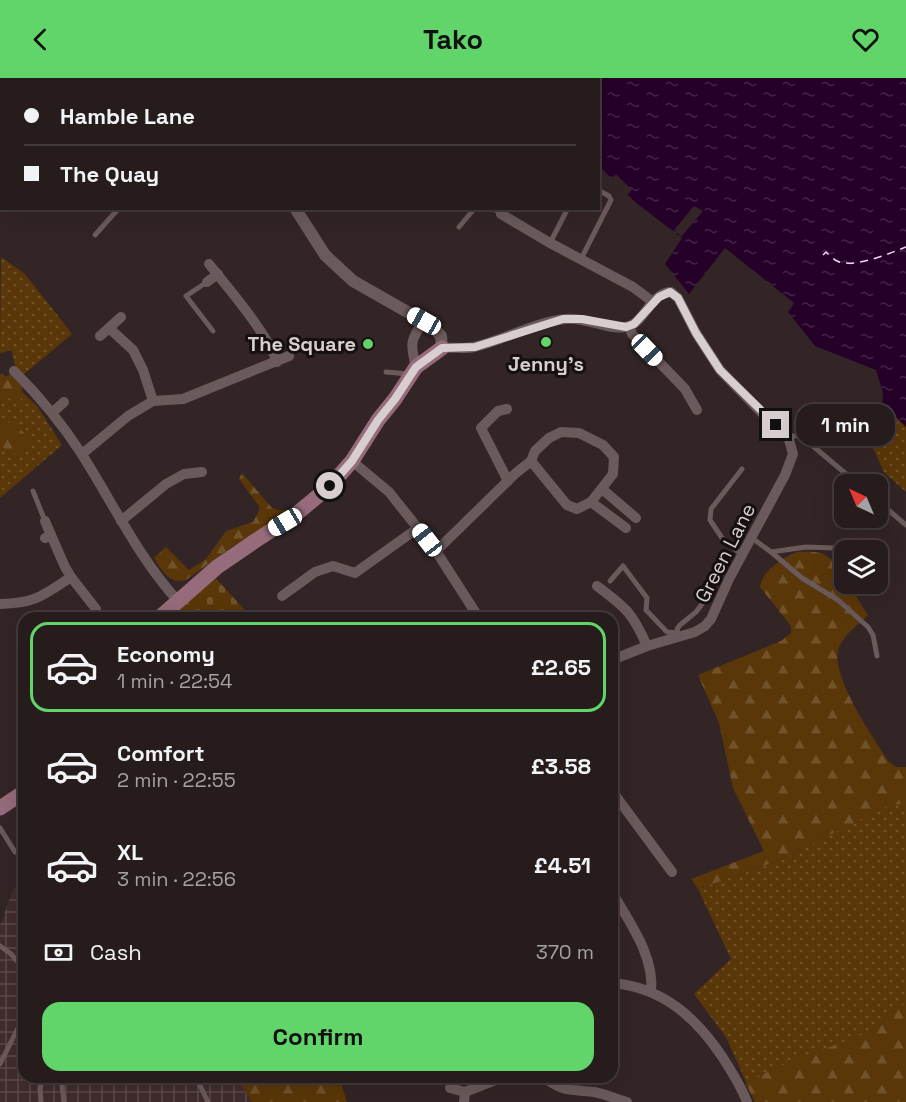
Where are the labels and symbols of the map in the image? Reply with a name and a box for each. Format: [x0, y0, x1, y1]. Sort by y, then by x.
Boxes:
car [404, 304, 444, 338]
place label: The Square [247, 331, 356, 357]
car [628, 331, 666, 369]
marker: Jenny's [539, 335, 553, 349]
marker: The Square [361, 337, 375, 351]
place label: Jenny's [508, 351, 584, 377]
callout: 1 min [797, 404, 896, 446]
route end [762, 411, 789, 438]
route start [316, 472, 343, 499]
north arrow [834, 474, 888, 528]
street label: Green Lane [689, 499, 761, 607]
car [265, 505, 305, 539]
car [409, 520, 445, 560]

